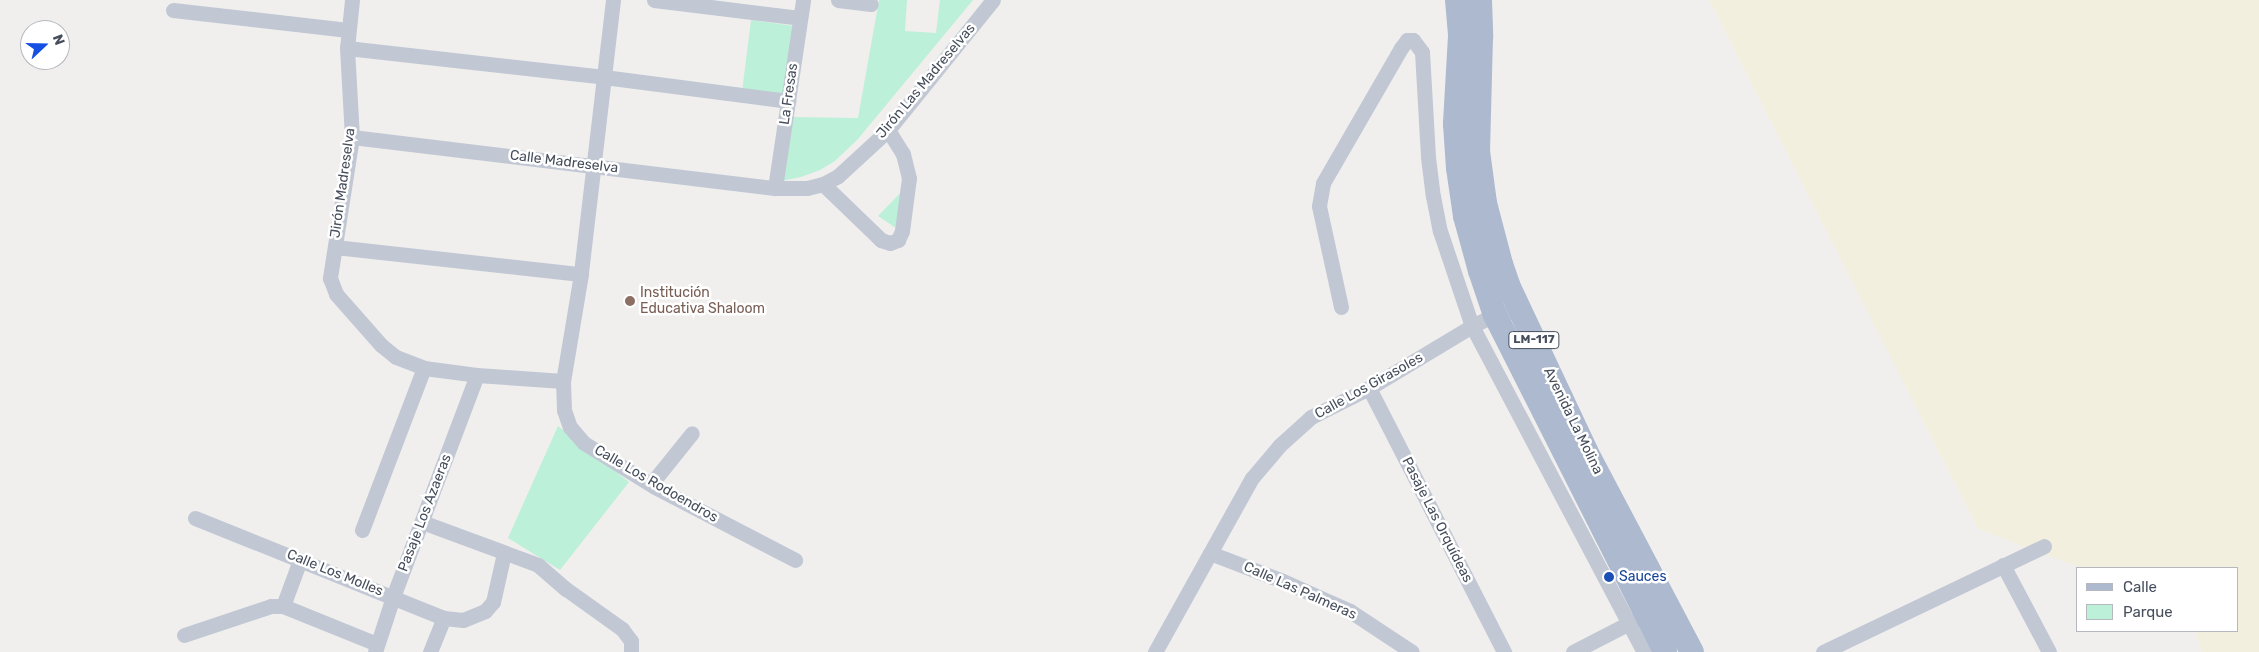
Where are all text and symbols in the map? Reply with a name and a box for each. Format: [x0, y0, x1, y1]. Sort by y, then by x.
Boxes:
north arrow [20, 20, 70, 70]
street label: Jirón Las Madreselvas [873, 20, 979, 142]
text: N [49, 32, 68, 48]
street label: La Fresas [776, 62, 802, 126]
street label: Jirón Madreselva [327, 127, 359, 239]
street label: Calle Madreselva [509, 147, 619, 177]
place label: Institución Educativa Shaloom [640, 285, 765, 318]
marker: Institución Educativa Shaloom [624, 295, 636, 307]
road number: LM-117 [1508, 330, 1560, 350]
street label: Calle Los Girasoles [1312, 349, 1426, 423]
street label: Avenida La Molina [1540, 365, 1606, 477]
street label: Calle Los Rodoendros [591, 442, 721, 526]
street label: Pasaje Los Azaeras [395, 452, 455, 574]
street label: Pasaje Las Orquídeas [1398, 455, 1476, 585]
street label: Calle Los Molles [284, 546, 386, 600]
street label: Calle Las Palmeras [1241, 559, 1359, 623]
legend [2076, 567, 2239, 632]
place label: Sauces [1619, 569, 1667, 585]
marker: Sauces [1603, 571, 1615, 583]
text: Calle [2123, 578, 2157, 596]
text: Parque [2123, 603, 2173, 621]

